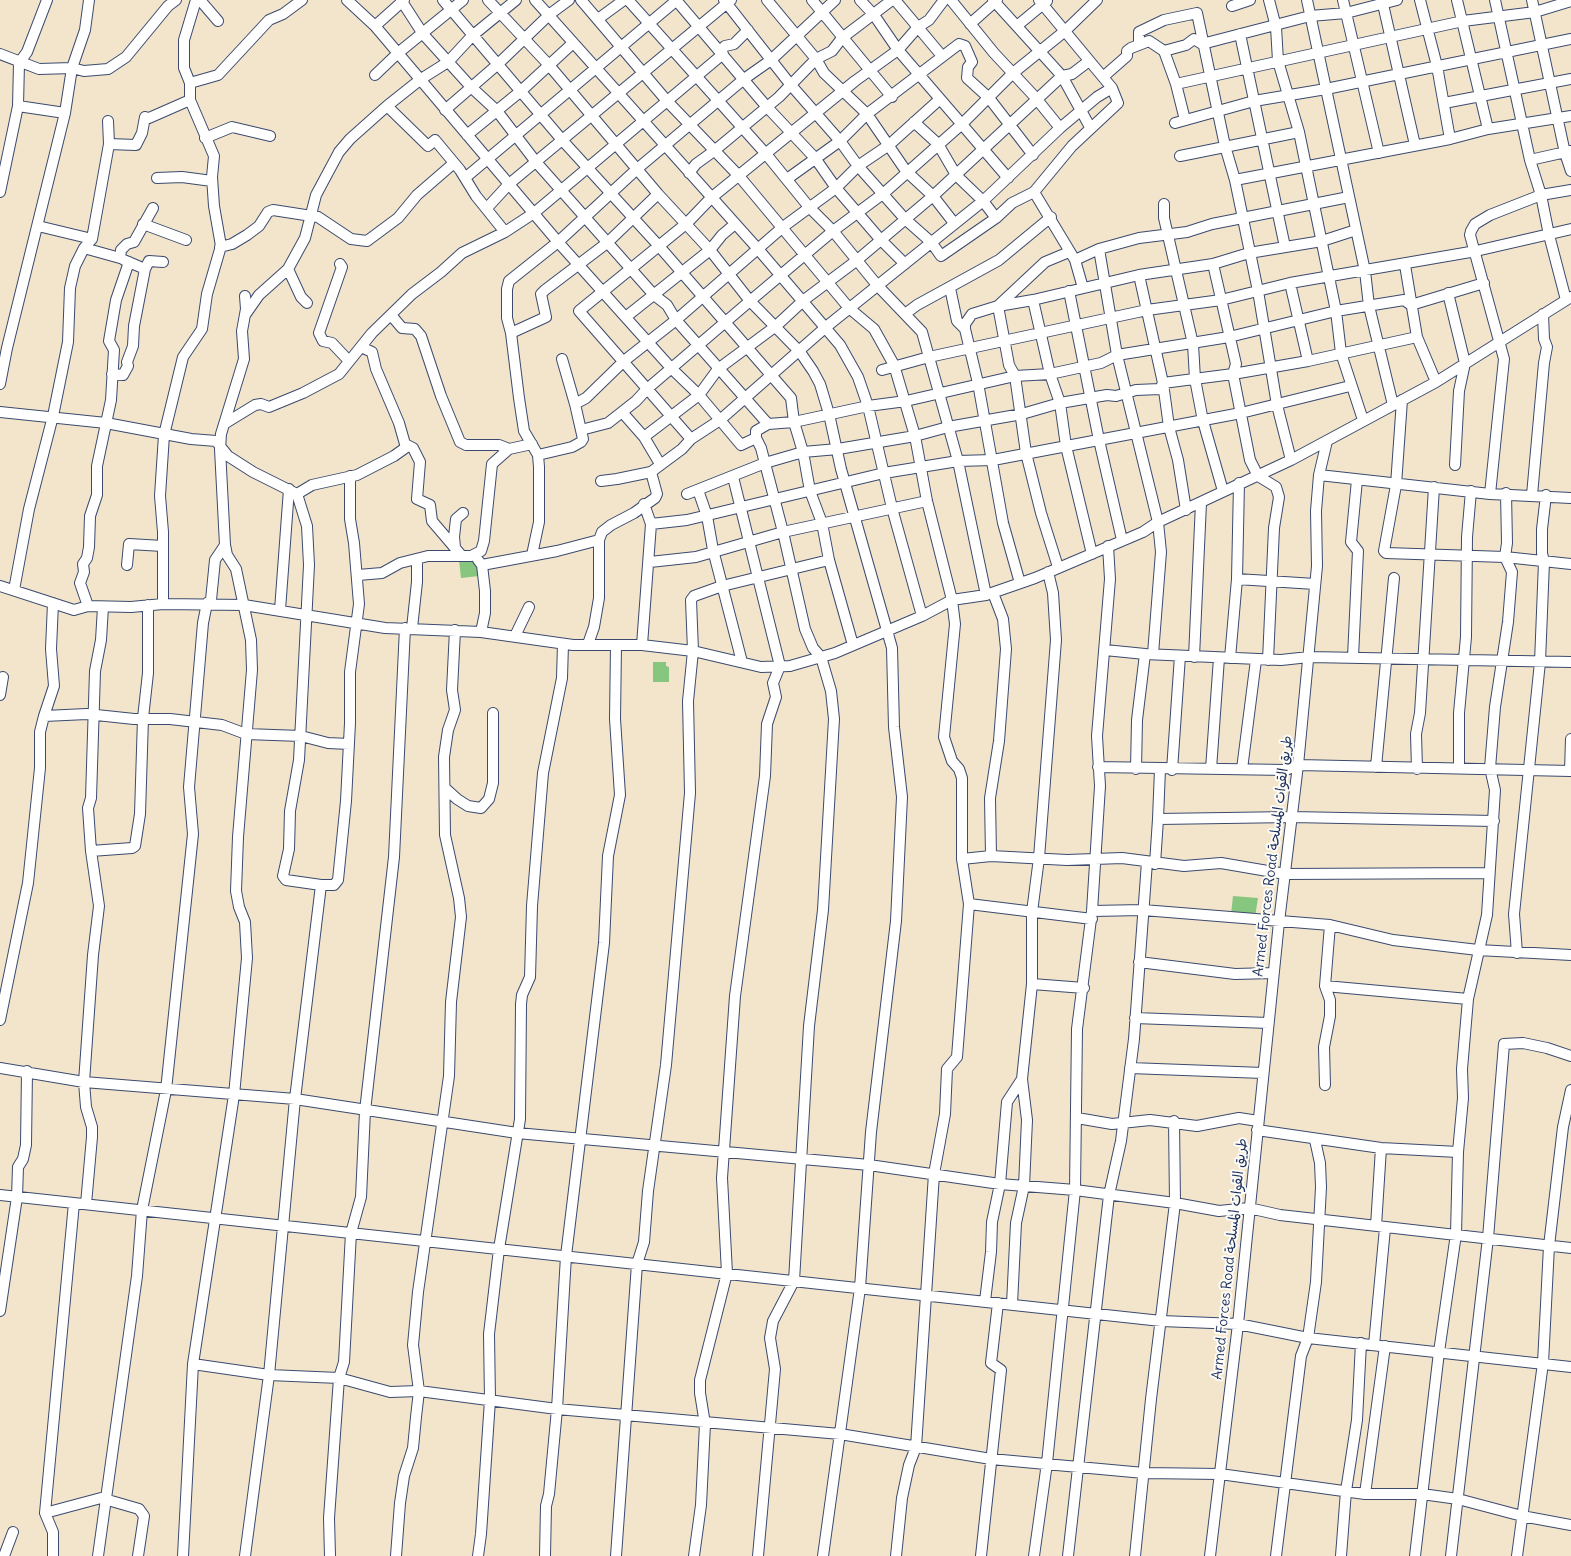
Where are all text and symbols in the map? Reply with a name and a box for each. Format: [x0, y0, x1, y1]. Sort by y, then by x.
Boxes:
street label: Armed Forces Road طريق القوات المسلحة [1250, 735, 1296, 977]
street label: Armed Forces Road طريق القوات المسلحة [1209, 1137, 1251, 1381]

